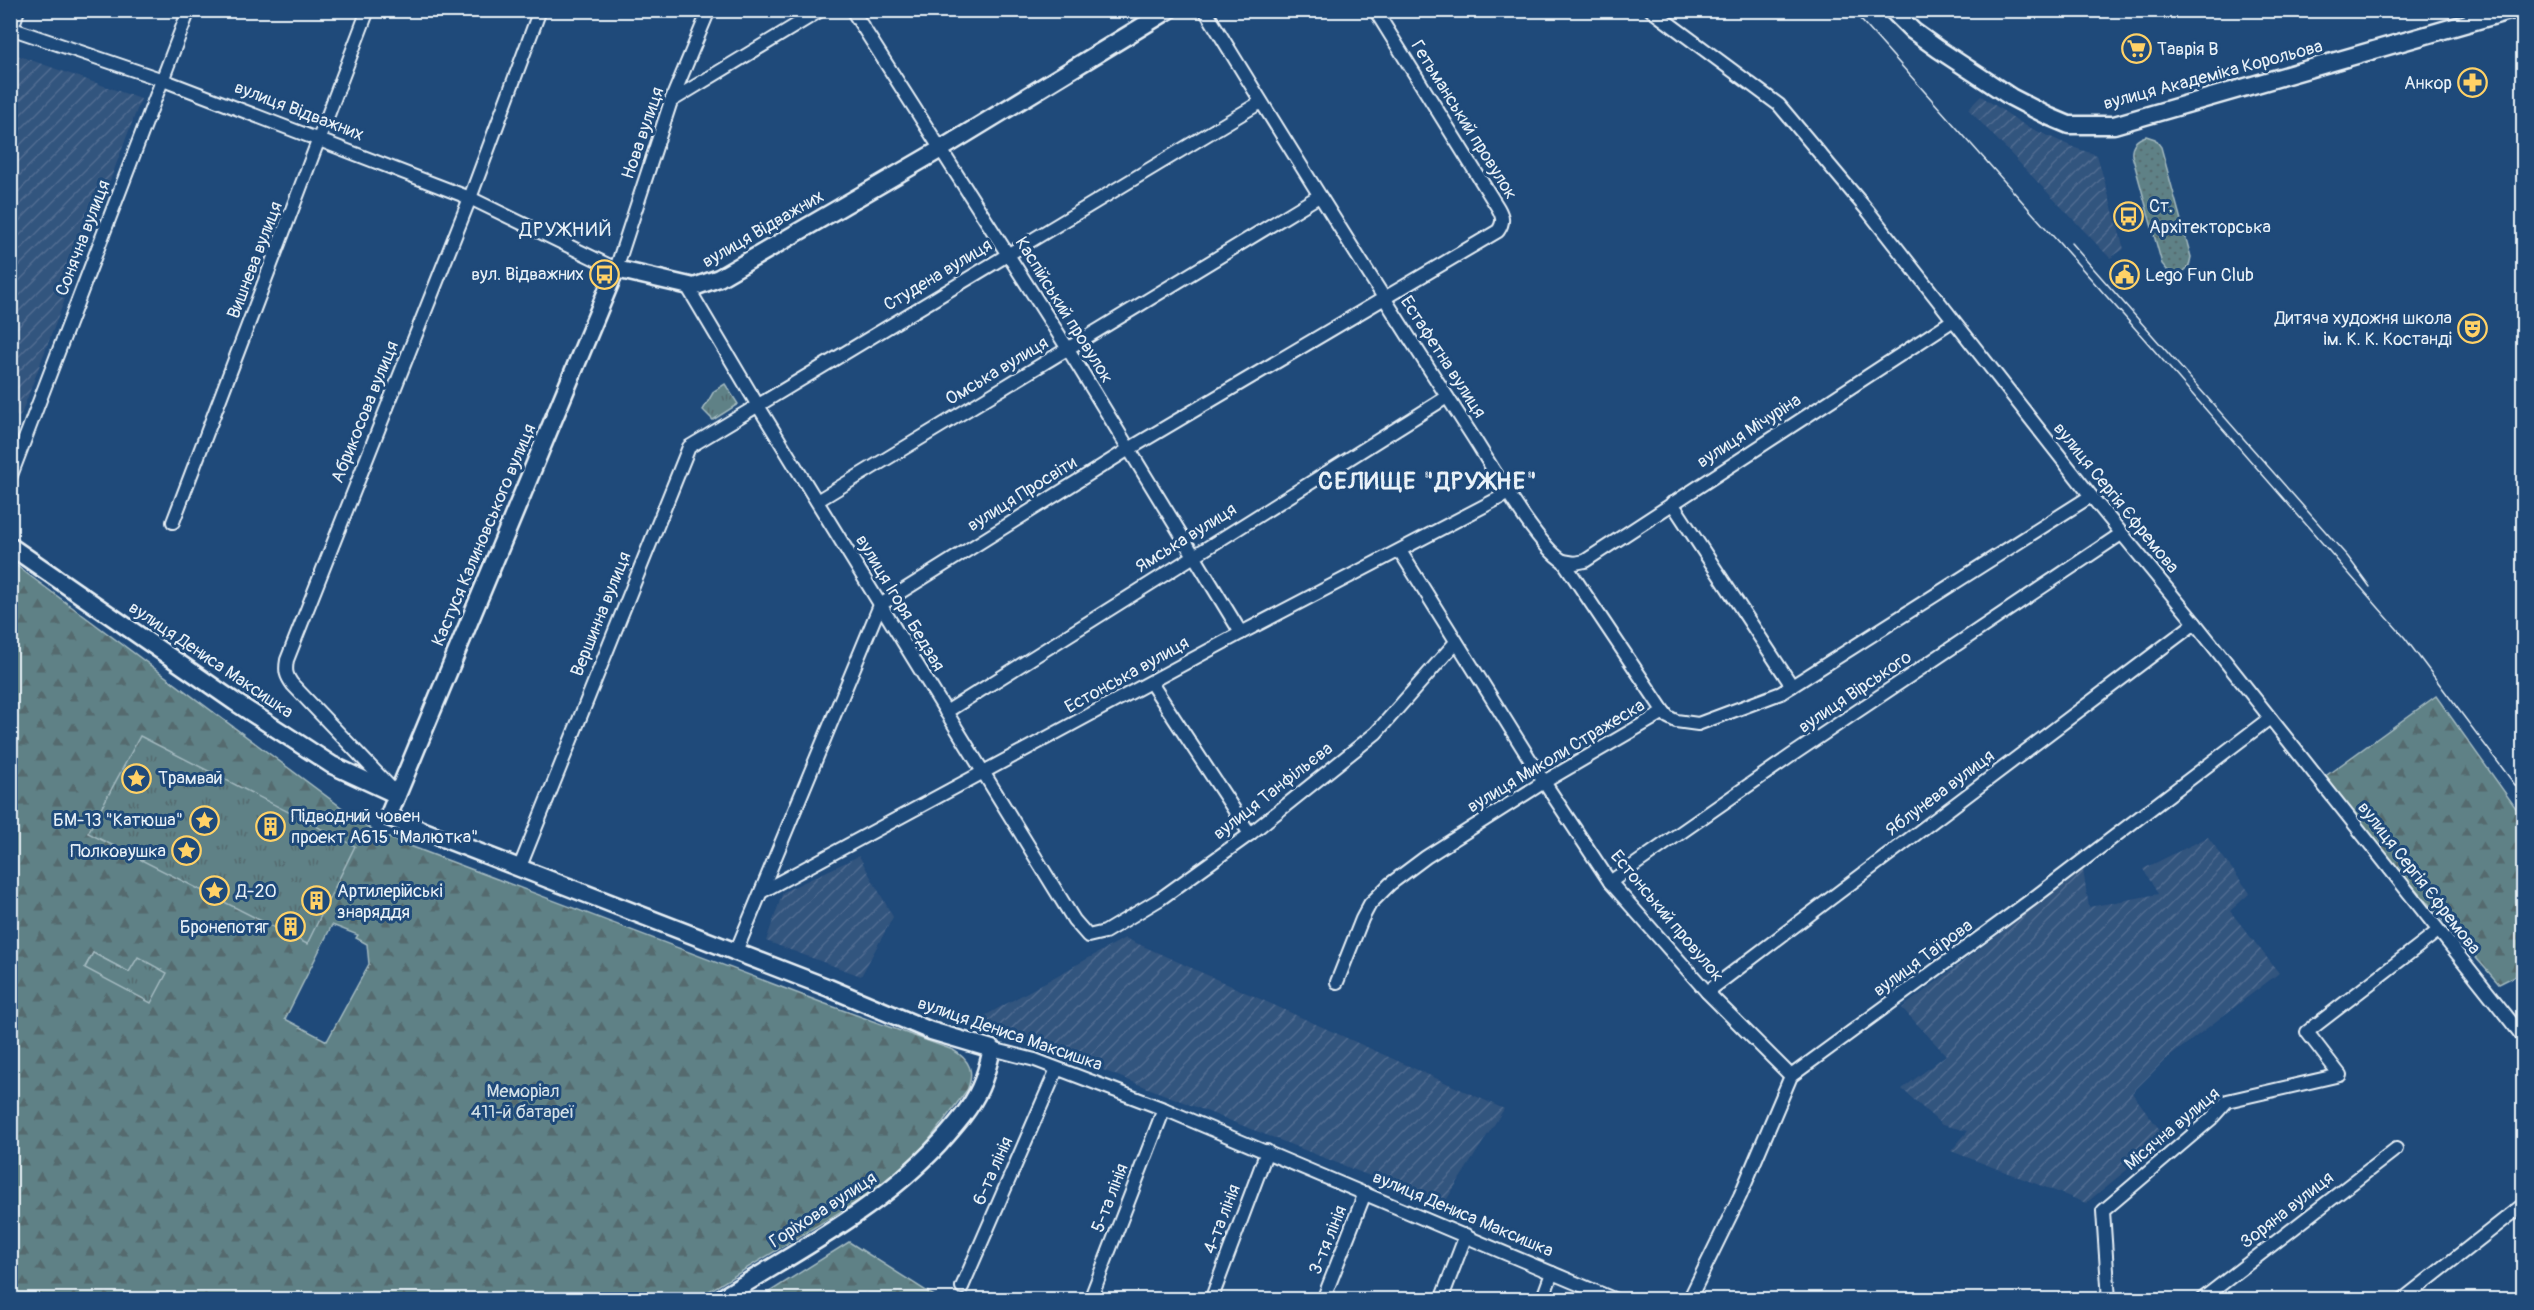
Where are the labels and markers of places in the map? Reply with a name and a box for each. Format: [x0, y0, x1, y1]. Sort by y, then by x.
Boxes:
supermarket icon: Таврія В [2120, 33, 2152, 65]
place label: Таврія В [2157, 38, 2218, 61]
pharmacy icon: Анкор [2457, 67, 2489, 99]
place label: Анкор [2404, 72, 2452, 95]
place label: Ст. Архітекторська [2149, 195, 2271, 239]
bus stop icon: Ст. Архітекторська [2112, 200, 2144, 232]
bus stop icon: вул. Відважних [589, 258, 621, 290]
public building icon: Lego Fun Club [2108, 259, 2140, 291]
place label: вул. Відважних [471, 263, 584, 286]
place label: Lego Fun Club [2145, 264, 2254, 287]
place label: Дитяча художня школа ім. К. К. Костанді [2274, 307, 2452, 351]
theatre icon: Дитяча художня школа ім. К. К. Костанді [2457, 312, 2489, 344]
place icon: Трамвай [121, 762, 153, 794]
place label: Трамвай [158, 767, 223, 790]
place icon: БМ-13 "Катюша" [188, 804, 220, 836]
place label: Підводний човен проект А615 "Малютка" [291, 805, 478, 849]
place label: БМ-13 "Катюша" [53, 809, 183, 832]
building icon: Підводний човен проект А615 "Малютка" [254, 810, 286, 842]
place icon: Полковушка [171, 835, 203, 867]
place label: Полковушка [70, 840, 166, 863]
place icon: Д-20 [199, 875, 231, 907]
place label: Д-20 [235, 880, 277, 903]
place label: Артилерійські знаряддя [337, 880, 443, 924]
building icon: Артилерійські знаряддя [300, 885, 332, 917]
building icon: Бронепотяг [274, 911, 306, 943]
place label: Бронепотяг [180, 916, 269, 939]

